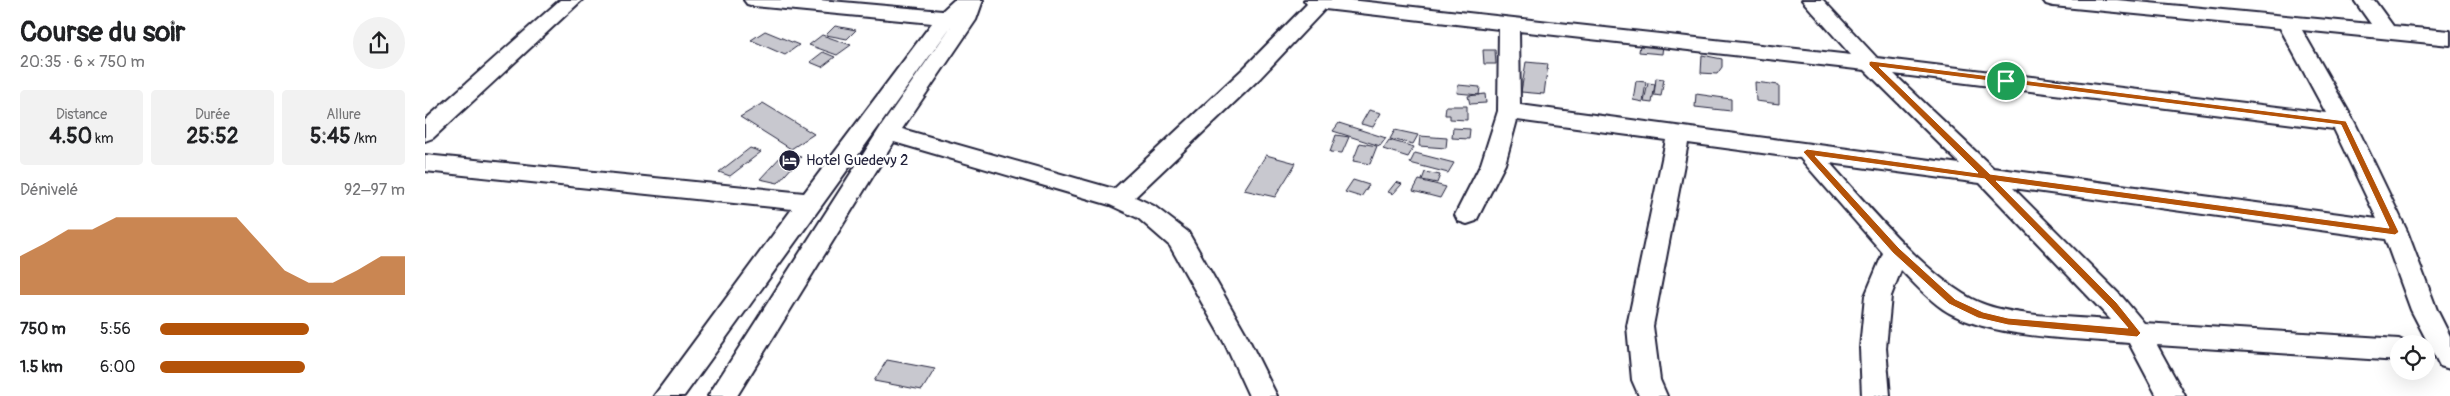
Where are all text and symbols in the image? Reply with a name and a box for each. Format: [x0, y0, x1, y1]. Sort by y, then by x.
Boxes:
text: Course du soir [20, 15, 185, 50]
button: share [353, 17, 405, 69]
text: 20:35 · 6 × 750 m [20, 52, 145, 72]
pin [1985, 60, 2027, 102]
icon: arrive [1992, 67, 2020, 95]
text: Distance [56, 106, 107, 123]
text: Durée [195, 106, 230, 123]
text: Allure [326, 106, 361, 123]
text: 4.50 [50, 123, 92, 150]
text: 25:52 [187, 123, 238, 150]
text: 5:45 [310, 123, 351, 150]
text: km [92, 130, 113, 147]
text: /km [351, 130, 377, 147]
hotel icon: Hotel Guedevy 2 [778, 148, 802, 172]
place label: Hotel Guedevy 2 [806, 151, 908, 170]
text: Dénivelé [20, 180, 78, 200]
text: 92–97 m [344, 180, 405, 200]
text: 750 m [20, 319, 66, 339]
text: 5:56 [100, 319, 131, 339]
map controls [2390, 335, 2435, 380]
button: locate [2390, 335, 2435, 380]
text: 1.5 km [20, 357, 63, 377]
text: 6:00 [100, 357, 135, 377]

